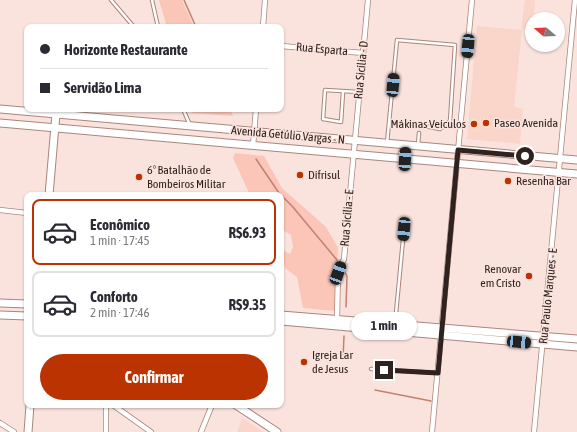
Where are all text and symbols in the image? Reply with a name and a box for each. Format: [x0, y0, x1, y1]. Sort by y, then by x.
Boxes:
north arrow [525, 12, 565, 52]
map controls [525, 12, 565, 52]
car [461, 34, 475, 58]
street label: Rua Esparta [295, 40, 349, 58]
street label: Rua Sicília - D [351, 40, 371, 100]
text: Horizonte Restaurante [64, 41, 188, 58]
car [386, 73, 400, 97]
text: Servidão Lima [64, 79, 141, 96]
place label: Paseo Avenida [494, 116, 558, 130]
place label: Mákinas Veículos [391, 117, 466, 131]
marker: Paseo Avenida [481, 118, 491, 128]
marker: Mákinas Veículos [469, 119, 479, 129]
street label: Avenida Getúlio Vargas - N [230, 123, 346, 147]
car [398, 147, 412, 171]
route start [516, 147, 534, 165]
place label: 6º Batalhão de Bombeiros Militar [147, 163, 226, 191]
place label: Difrisul [308, 168, 341, 182]
marker: Difrisul [295, 170, 305, 180]
marker: 6º Batalhão de Bombeiros Militar [134, 172, 144, 182]
place label: Resenha Bar [516, 174, 571, 188]
marker: Resenha Bar [503, 176, 513, 186]
street label: Rua Sicília - E [338, 189, 356, 247]
icon: car [42, 214, 78, 250]
text: Econômico [90, 216, 150, 233]
car [397, 217, 411, 241]
text: R$6.93 [228, 224, 266, 241]
text: 1 min · 17:45 [90, 233, 150, 248]
street label: Rua Paulo Marques - E [536, 247, 560, 345]
car [328, 260, 348, 286]
place label: Renovar em Cristo [480, 262, 521, 290]
marker: Renovar em Cristo [524, 271, 534, 281]
icon: car [42, 286, 78, 322]
text: Conforto [90, 288, 138, 305]
text: R$9.35 [228, 296, 266, 313]
text: 2 min · 17:46 [90, 305, 150, 320]
callout: 1 min [351, 312, 417, 340]
text: 1 min [371, 318, 397, 333]
car [507, 335, 531, 349]
place label: Igreja Lar de Jesus [312, 348, 353, 376]
button: Confirmar [40, 354, 268, 400]
marker: Igreja Lar de Jesus [299, 357, 309, 367]
route end [375, 361, 393, 379]

